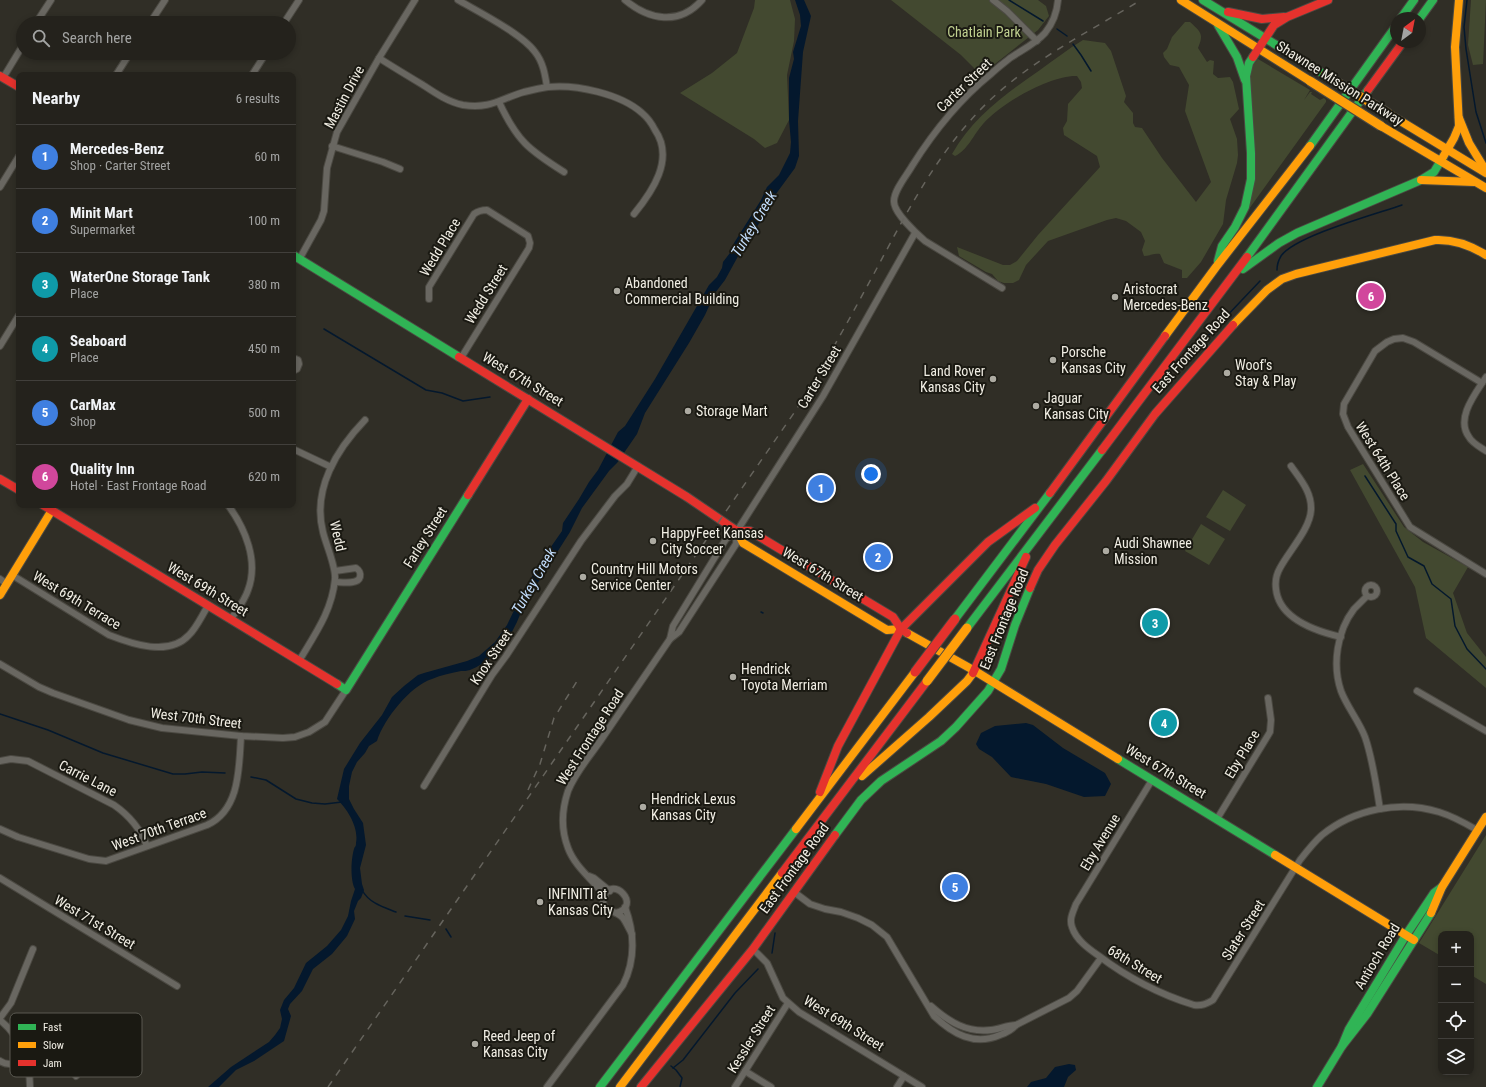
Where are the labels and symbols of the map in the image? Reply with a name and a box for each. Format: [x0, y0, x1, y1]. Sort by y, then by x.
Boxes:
north arrow [1390, 12, 1426, 48]
park label: Chatlain Park [947, 24, 1022, 40]
street label: Shawnee Mission Parkway [1274, 37, 1406, 129]
street label: Carter Street [933, 55, 995, 115]
street label: Mastin Drive [321, 62, 367, 131]
water label: Turkey Creek [727, 187, 781, 260]
street label: Wedd Place [416, 215, 464, 279]
street label: Wedd Street [461, 261, 511, 327]
place label: Abandoned Commercial Building [625, 275, 739, 307]
place label: Aristocrat Mercedes-Benz [1123, 281, 1208, 313]
pin: 6 [1358, 281, 1384, 311]
marker: Abandoned Commercial Building [612, 286, 622, 296]
marker: Aristocrat Mercedes-Benz [1110, 292, 1120, 302]
street label: East Frontage Road [1149, 306, 1233, 396]
street label: Carter Street [794, 343, 844, 411]
place label: Porsche Kansas City [1061, 344, 1126, 376]
street label: West 67th Street [480, 349, 566, 409]
marker: Porsche Kansas City [1048, 355, 1058, 365]
place label: Woof's Stay & Play [1235, 357, 1296, 389]
place label: Land Rover Kansas City [920, 363, 985, 395]
marker: Woof's Stay & Play [1222, 368, 1232, 378]
marker: Land Rover Kansas City [988, 374, 998, 384]
place label: Jaguar Kansas City [1044, 390, 1109, 422]
marker: Jaguar Kansas City [1031, 401, 1041, 411]
place label: Storage Mart [696, 403, 768, 419]
marker: Storage Mart [683, 406, 693, 416]
street label: West 64th Place [1353, 419, 1414, 504]
your location [861, 464, 881, 484]
pin: 1 [808, 473, 834, 503]
street label: Farley Street [400, 503, 450, 571]
street label: Wedd [327, 519, 349, 553]
place label: HappyFeet Kansas City Soccer [661, 525, 764, 557]
place label: Audi Shawnee Mission [1114, 535, 1192, 567]
marker: HappyFeet Kansas City Soccer [648, 536, 658, 546]
pin: 2 [865, 542, 891, 572]
water label: Turkey Creek [508, 544, 560, 617]
street label: West 67th Street [780, 544, 866, 604]
marker: Audi Shawnee Mission [1101, 546, 1111, 556]
street label: West 69th Street [165, 559, 251, 619]
place label: Country Hill Motors Service Center [591, 561, 698, 593]
street label: East Frontage Road [976, 566, 1032, 672]
street label: West 69th Terrace [30, 567, 124, 633]
marker: Country Hill Motors Service Center [578, 572, 588, 582]
pin: 3 [1142, 608, 1168, 638]
street label: Knox Street [467, 626, 515, 688]
place label: Hendrick Toyota Merriam [741, 661, 827, 693]
marker: Hendrick Toyota Merriam [728, 672, 738, 682]
street label: West Frontage Road [553, 686, 627, 788]
street label: West 70th Street [150, 704, 242, 732]
pin: 4 [1151, 708, 1177, 738]
street label: Eby Place [1221, 727, 1263, 781]
street label: West 67th Street [1123, 741, 1209, 801]
street label: Carrie Lane [56, 757, 120, 800]
place label: Hendrick Lexus Kansas City [651, 791, 736, 823]
marker: Hendrick Lexus Kansas City [638, 802, 648, 812]
street label: West 70th Terrace [109, 804, 209, 854]
street label: Eby Avenue [1077, 810, 1123, 873]
street label: East Frontage Road [756, 820, 832, 916]
pin: 5 [942, 872, 968, 902]
place label: INFINITI at Kansas City [548, 886, 613, 918]
street label: West 71st Street [52, 892, 138, 952]
marker: INFINITI at Kansas City [535, 897, 545, 907]
street label: Slater Street [1218, 897, 1268, 963]
street label: Antioch Road [1351, 920, 1403, 992]
street label: 68th Street [1105, 941, 1165, 987]
street label: West 69th Street [801, 992, 887, 1054]
street label: Kessler Street [724, 1002, 778, 1076]
legend [10, 1013, 142, 1077]
text: Fast [43, 1021, 62, 1034]
place label: Reed Jeep of Kansas City [483, 1028, 556, 1060]
text: Slow [43, 1039, 64, 1052]
marker: Reed Jeep of Kansas City [470, 1039, 480, 1049]
text: Jam [43, 1057, 62, 1070]

